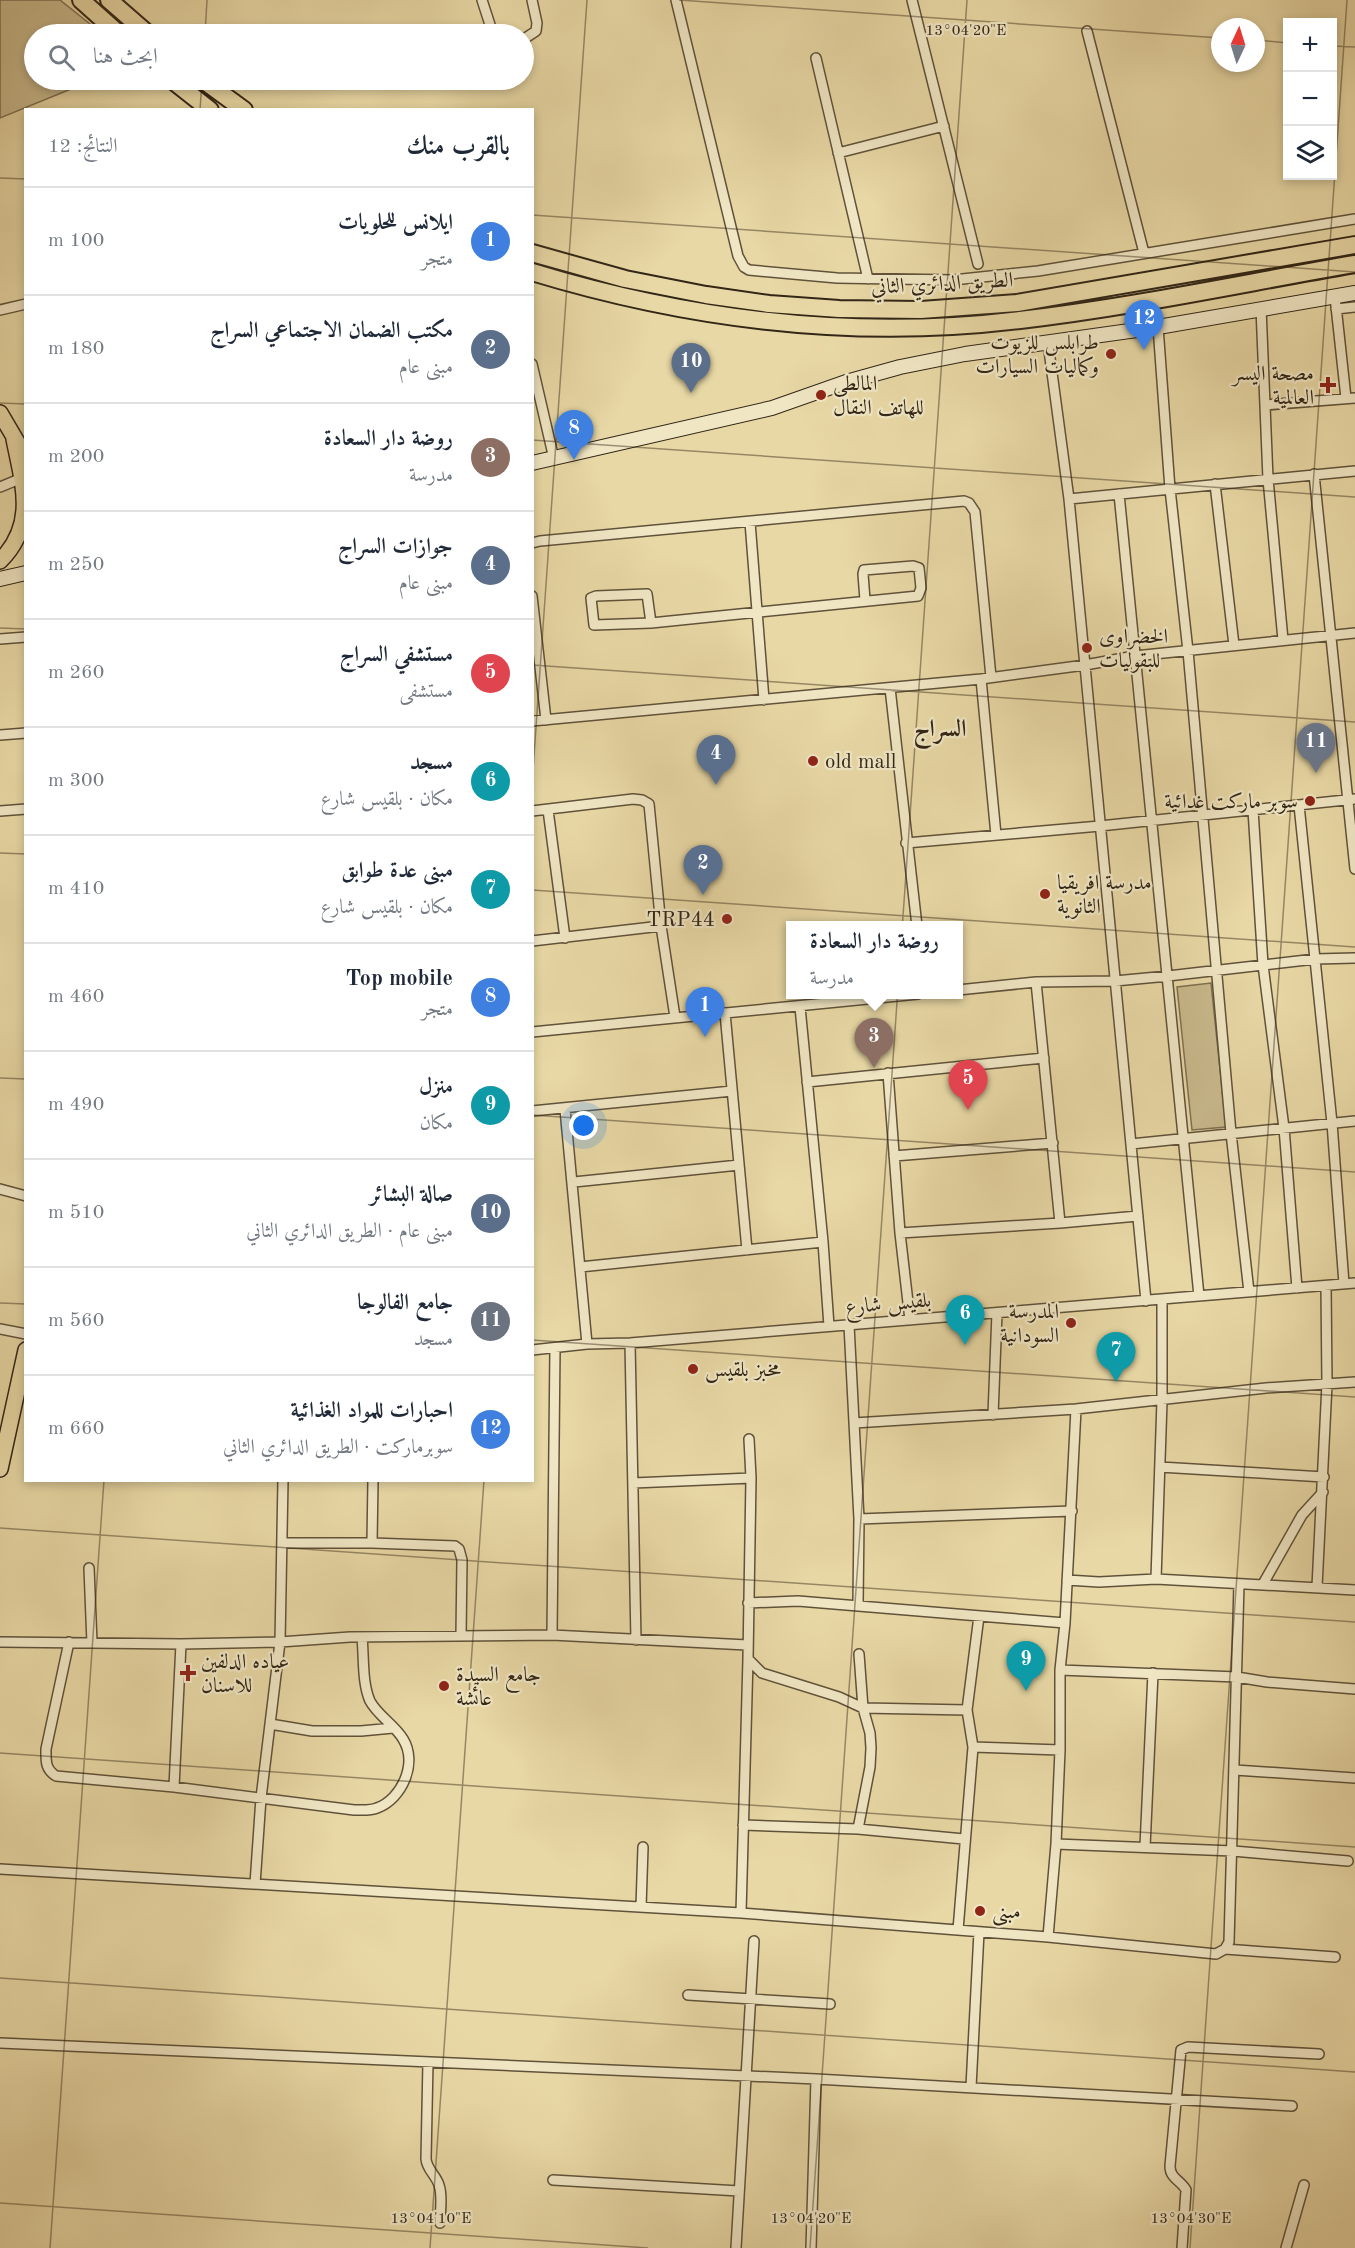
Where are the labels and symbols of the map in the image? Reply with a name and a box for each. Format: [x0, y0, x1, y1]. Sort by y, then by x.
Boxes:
north arrow [1211, 18, 1265, 72]
text: 13°04'20"E [926, 24, 1006, 39]
street label: الطريق الدائري الثاني [870, 270, 1014, 304]
pin: 12 [1124, 300, 1164, 350]
place label: طرابلس للزيوت وكماليات السيارات [976, 333, 1099, 378]
pin: 10 [672, 344, 710, 393]
marker: طرابلس للزيوت وكماليات السيارات [1104, 347, 1118, 361]
place label: مصحة اليسر العالمية [1231, 364, 1314, 409]
place label: المالطى للهاتف النقال [833, 374, 924, 419]
marker: مصحة اليسر العالمية [1319, 376, 1337, 394]
marker: المالطى للهاتف النقال [814, 388, 828, 402]
pin: 8 [554, 410, 594, 460]
place label: الخضراوى للبقوليات [1099, 627, 1168, 673]
marker: الخضراوى للبقوليات [1080, 641, 1094, 655]
district label: السراج [914, 717, 966, 750]
pin: 11 [1296, 724, 1336, 773]
pin: 4 [696, 736, 736, 785]
place label: old mall [825, 752, 897, 773]
marker: old mall [806, 754, 820, 768]
place label: سوبر ماركت غدائية [1164, 792, 1298, 814]
marker: سوبر ماركت غدائية [1303, 794, 1317, 808]
pin: 2 [684, 846, 722, 895]
place label: مدرسة افريقيا الثانوية [1057, 873, 1152, 919]
marker: مدرسة افريقيا الثانوية [1038, 887, 1052, 901]
place label: TRP44 [646, 910, 715, 931]
marker: TRP44 [720, 912, 734, 926]
pin: 1 [686, 988, 724, 1037]
pin: 3 [854, 1018, 894, 1068]
pin: 5 [948, 1060, 988, 1110]
your location [569, 1111, 598, 1140]
street label: بلقيس شارع [844, 1290, 933, 1325]
pin: 6 [946, 1296, 984, 1345]
place label: المدرسة السودانية [1000, 1302, 1059, 1348]
marker: المدرسة السودانية [1064, 1316, 1078, 1330]
pin: 7 [1096, 1332, 1136, 1382]
place label: مخبز بلقيس [705, 1360, 781, 1383]
marker: مخبز بلقيس [686, 1362, 700, 1376]
pin: 9 [1006, 1642, 1046, 1691]
place label: عياده الدلفين للاسنان [201, 1652, 289, 1697]
marker: عياده الدلفين للاسنان [179, 1664, 197, 1682]
place label: جامع السيدة عائشة [456, 1665, 541, 1710]
marker: جامع السيدة عائشة [437, 1679, 451, 1693]
place label: مبنى [992, 1902, 1021, 1926]
marker: مبنى [973, 1904, 987, 1918]
text: 13°04'10"E [391, 2212, 471, 2227]
text: 13°04'20"E [771, 2212, 851, 2227]
text: 13°04'30"E [1151, 2212, 1231, 2227]

